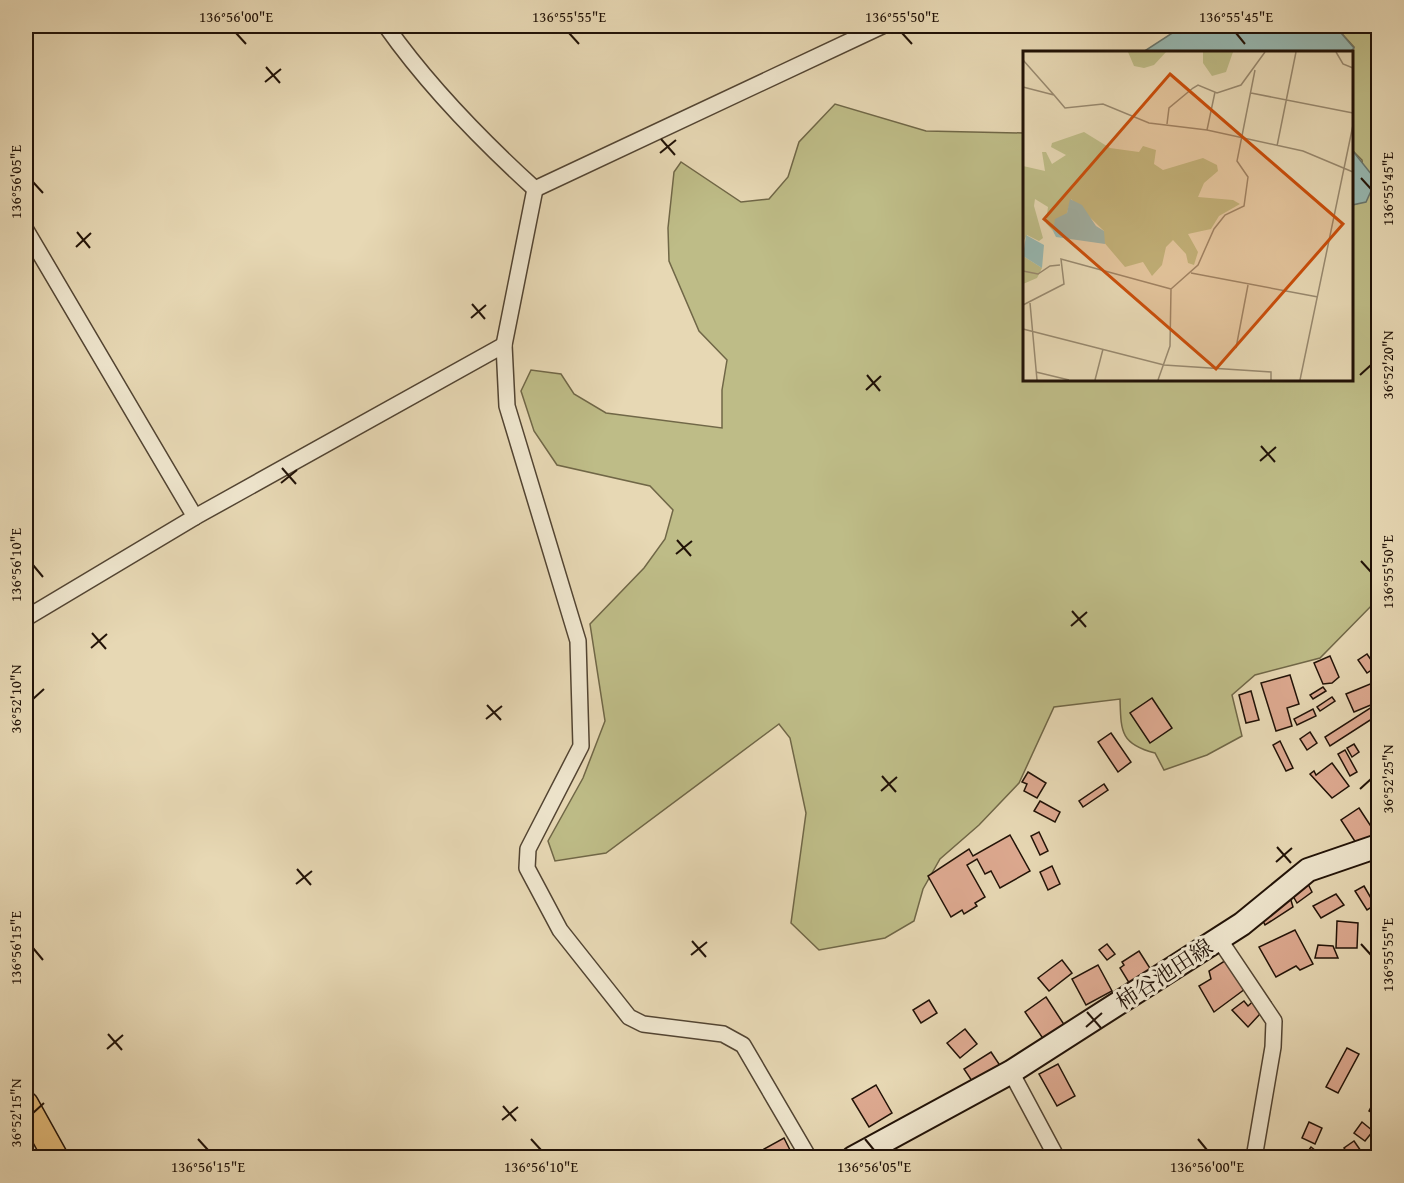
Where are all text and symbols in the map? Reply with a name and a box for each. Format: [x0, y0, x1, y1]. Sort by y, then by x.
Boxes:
text: 136°56'00"E [199, 6, 273, 27]
text: 136°55'55"E [532, 6, 606, 27]
text: 136°55'50"E [865, 6, 939, 27]
text: 136°55'45"E [1199, 6, 1273, 27]
inset map [1023, 51, 1353, 381]
text: 136°56'05"E [5, 145, 26, 219]
text: 136°55'45"E [1377, 152, 1398, 226]
text: 36°52'20"N [1377, 330, 1398, 399]
text: 136°56'10"E [5, 528, 26, 602]
text: 136°55'50"E [1377, 535, 1398, 609]
text: 36°52'10"N [5, 664, 26, 733]
text: 36°52'25"N [1377, 744, 1398, 813]
text: 136°56'15"E [5, 911, 26, 985]
text: 136°55'55"E [1377, 918, 1398, 992]
street label: 柿谷池田線 [1109, 931, 1219, 1017]
text: 36°52'15"N [5, 1078, 26, 1147]
text: 136°56'15"E [171, 1156, 245, 1177]
text: 136°56'10"E [504, 1156, 578, 1177]
text: 136°56'05"E [837, 1156, 911, 1177]
text: 136°56'00"E [1170, 1156, 1244, 1177]

